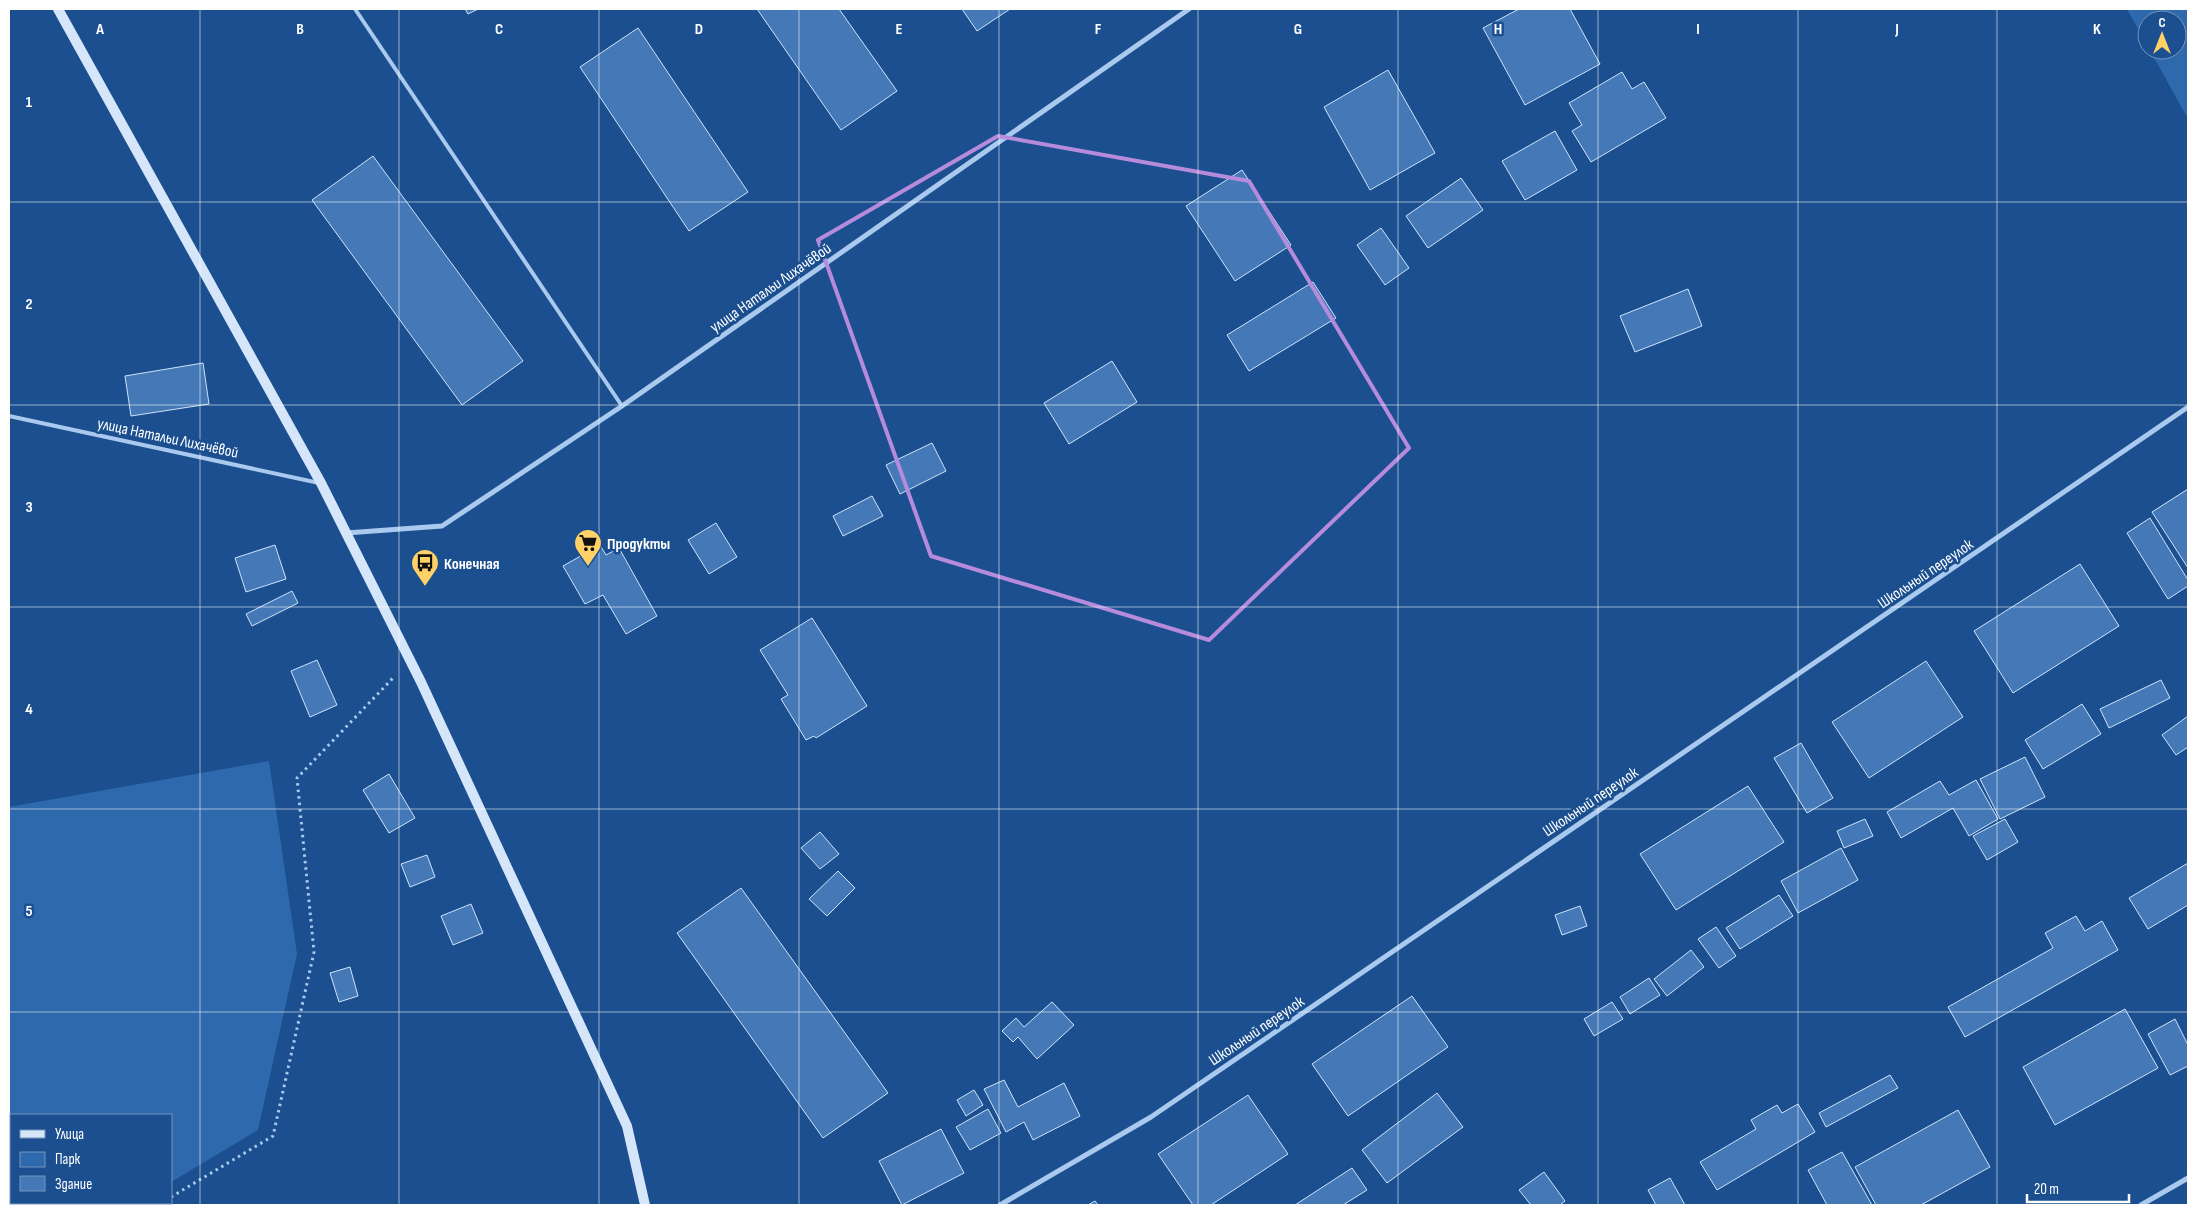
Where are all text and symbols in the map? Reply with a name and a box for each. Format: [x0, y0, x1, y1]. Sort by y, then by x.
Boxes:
north arrow [2137, 10, 2187, 60]
text: С [2158, 14, 2166, 31]
text: A [95, 20, 104, 39]
text: B [296, 20, 304, 39]
text: C [495, 20, 503, 39]
text: D [695, 20, 703, 39]
text: E [896, 20, 903, 39]
text: F [1095, 20, 1102, 39]
text: G [1294, 20, 1302, 39]
text: H [1494, 20, 1502, 39]
text: I [1696, 20, 1700, 39]
text: J [1894, 20, 1899, 39]
text: K [2093, 20, 2101, 39]
text: 1 [26, 93, 33, 112]
street label: улица Натальи Лихачёвой [707, 239, 835, 337]
text: 2 [25, 295, 33, 314]
street label: улица Натальи Лихачёвой [95, 414, 240, 463]
text: 3 [25, 498, 33, 517]
supermarket icon: Продукты [573, 528, 603, 567]
place label: Продукты [607, 535, 670, 554]
street label: Школьный переулок [1875, 535, 1978, 613]
bus stop icon: Конечная [410, 548, 440, 587]
place label: Конечная [444, 555, 500, 574]
text: 4 [25, 700, 33, 719]
street label: Школьный переулок [1540, 763, 1643, 841]
text: 5 [25, 902, 33, 921]
street label: Школьный переулок [1206, 992, 1309, 1070]
legend [10, 1114, 172, 1204]
text: Улица [55, 1125, 84, 1144]
text: Парк [55, 1150, 81, 1169]
scale bar [2027, 1172, 2130, 1204]
text: Здание [55, 1175, 92, 1194]
text: 20 m [2034, 1180, 2059, 1199]

